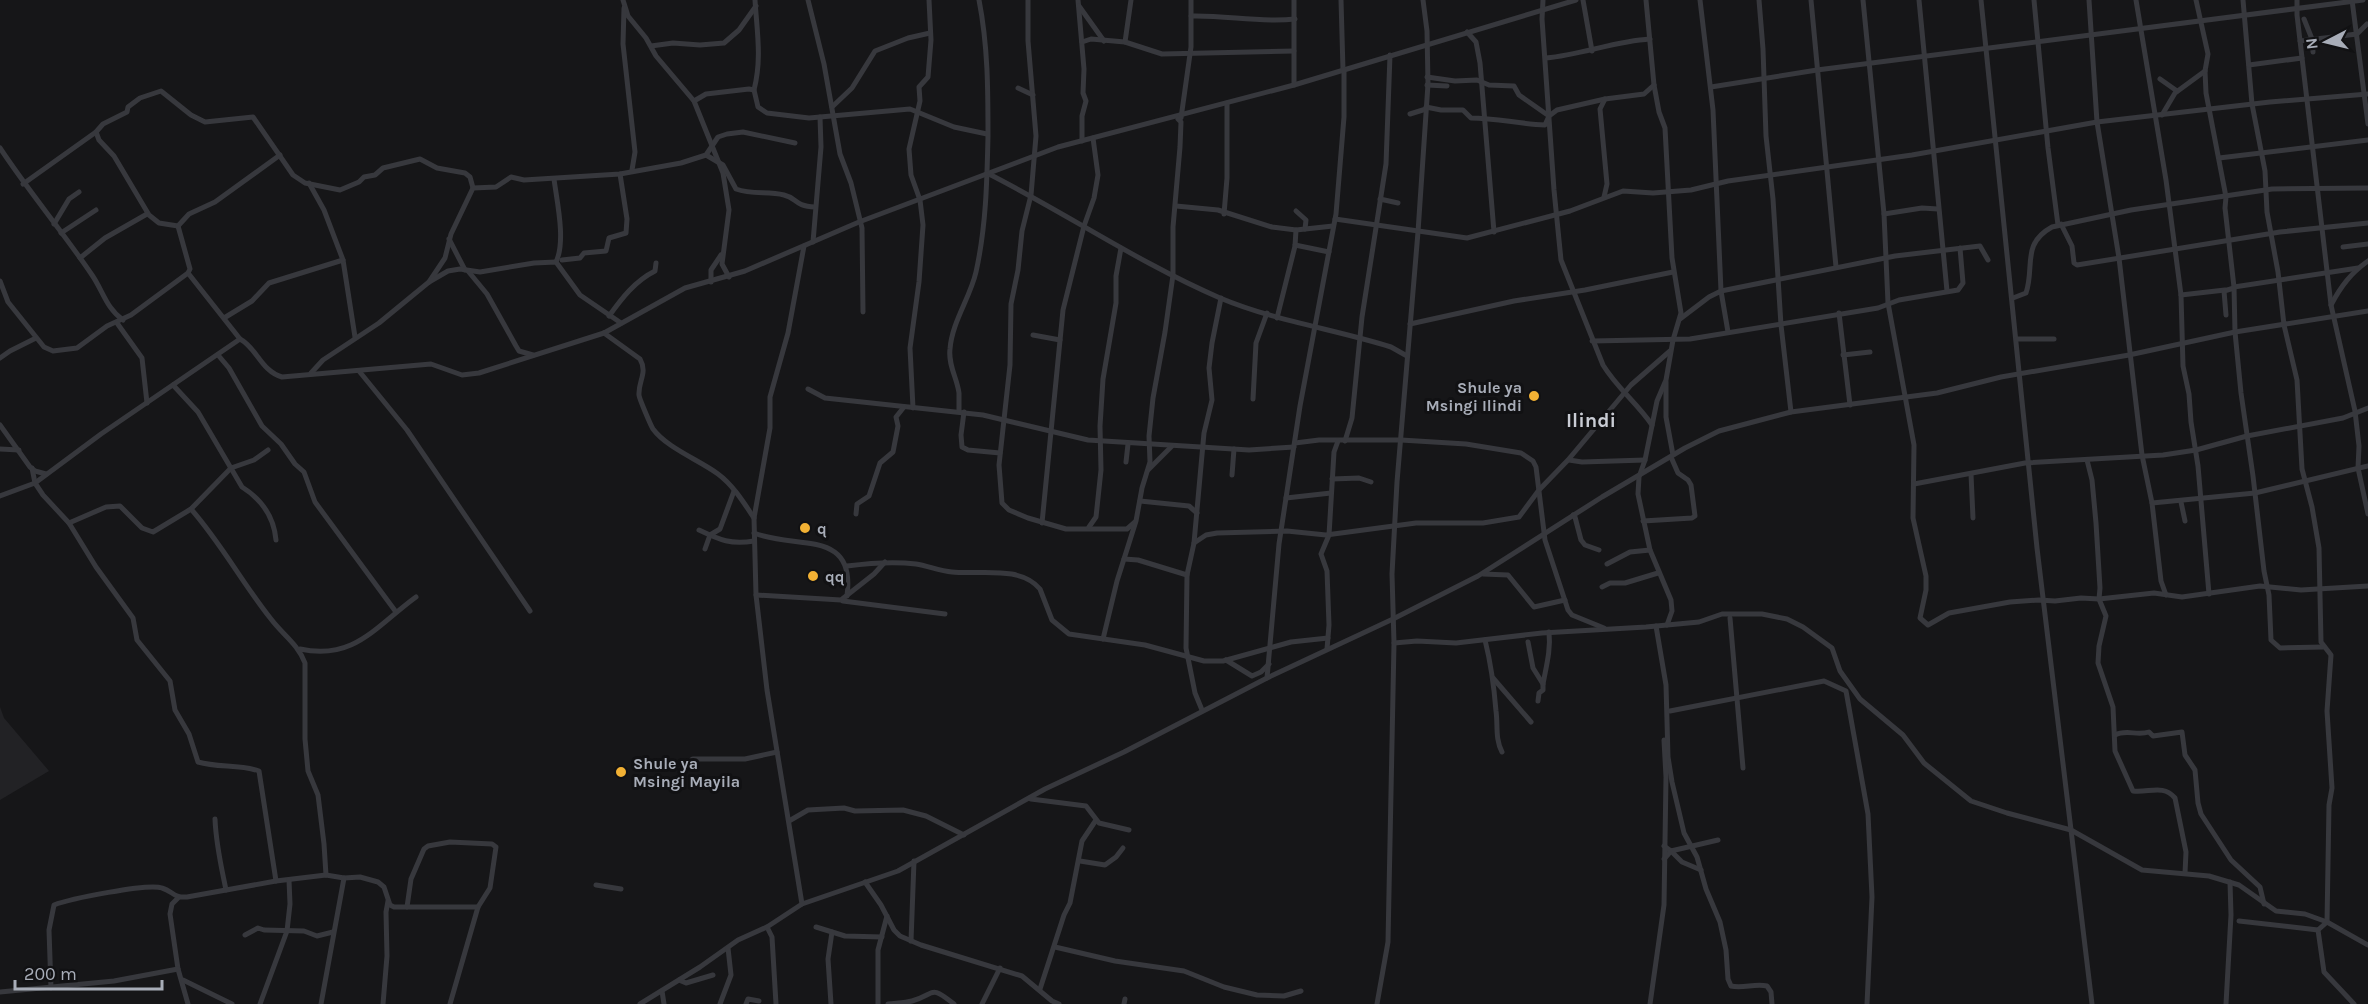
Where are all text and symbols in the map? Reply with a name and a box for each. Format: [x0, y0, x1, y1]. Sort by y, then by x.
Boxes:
north arrow [2296, 12, 2356, 72]
text: N [2301, 37, 2322, 51]
place label: Shule ya Msingi Ilindi [1426, 378, 1522, 415]
marker: Shule ya Msingi Ilindi [1527, 389, 1541, 403]
district label: Ilindi [1566, 409, 1616, 432]
place label: q [817, 519, 827, 538]
marker: q [798, 521, 812, 535]
place label: qq [825, 567, 845, 586]
marker: qq [806, 569, 820, 583]
place label: Shule ya Msingi Mayila [633, 754, 740, 791]
marker: Shule ya Msingi Mayila [614, 765, 628, 779]
scale bar [15, 953, 162, 991]
text: 200 m [24, 963, 77, 985]

